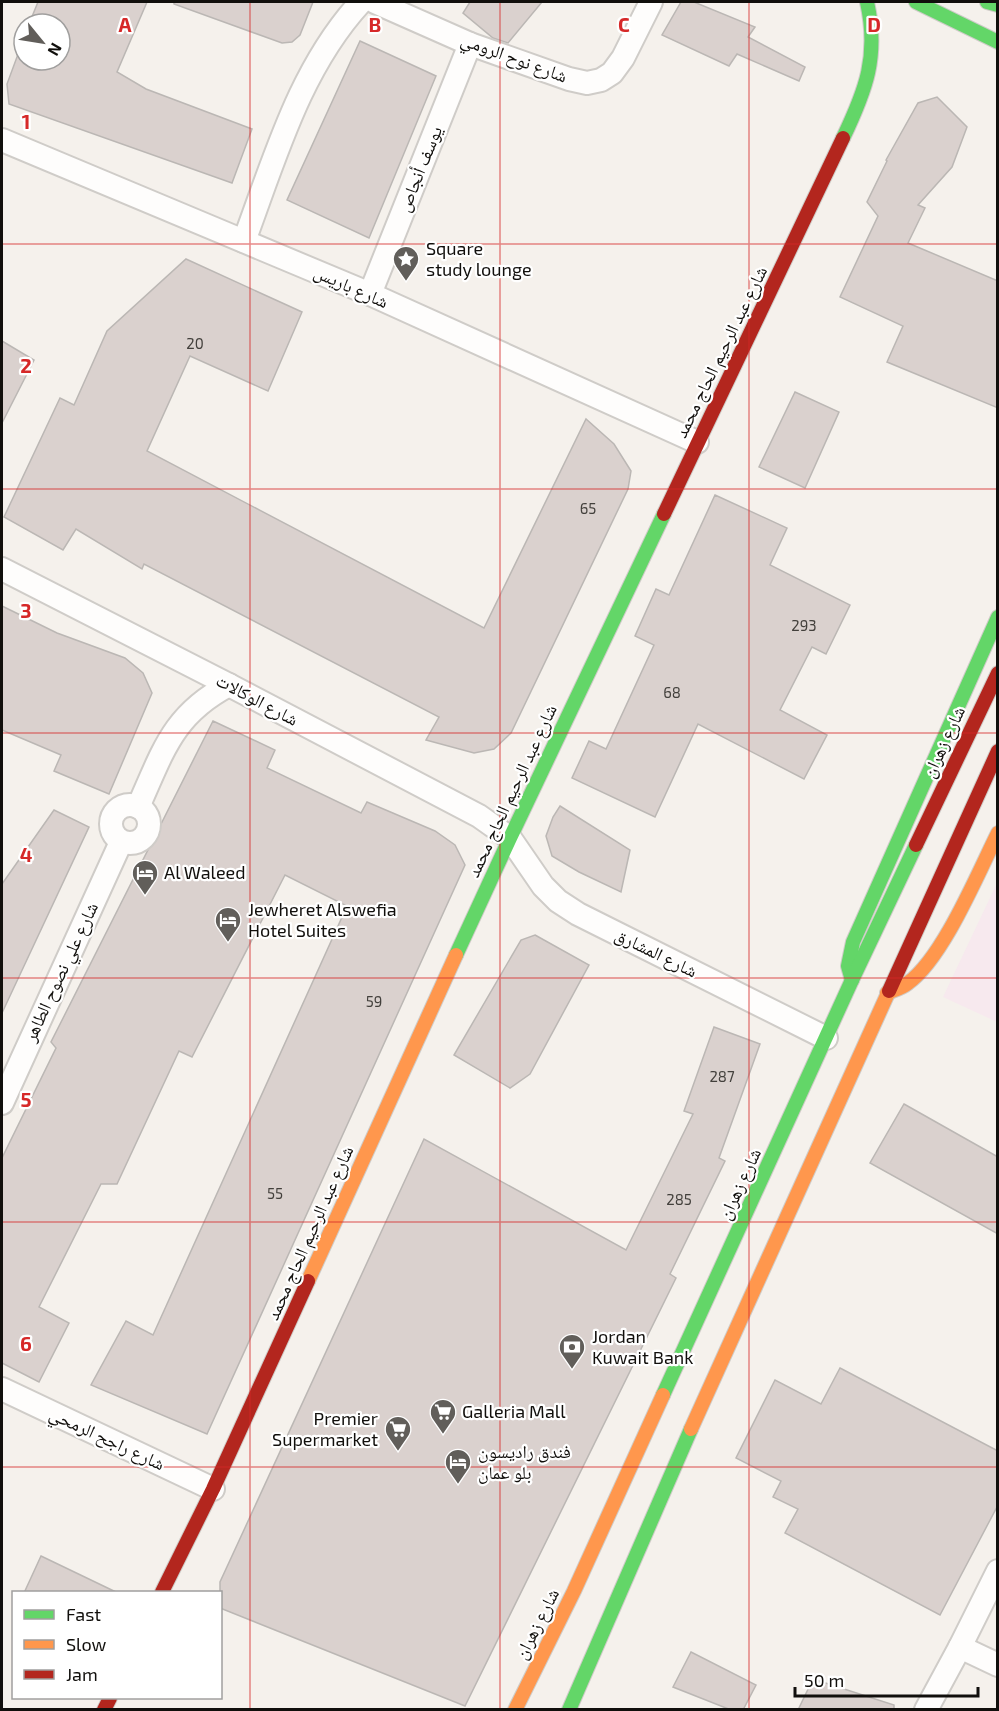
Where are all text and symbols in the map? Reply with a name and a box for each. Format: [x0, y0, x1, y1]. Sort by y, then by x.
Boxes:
north arrow [12, 12, 72, 72]
text: A [118, 12, 132, 36]
text: B [369, 12, 381, 36]
text: C [618, 12, 630, 36]
text: D [867, 12, 881, 36]
street label: شارع نوح الرومي [457, 28, 570, 91]
text: N [44, 40, 67, 60]
text: 1 [22, 109, 30, 133]
street label: يوسف أنجاص [392, 122, 447, 215]
place label: Square study lounge [426, 237, 532, 280]
place icon: Square study lounge [391, 244, 421, 282]
street label: شارع باريس [310, 260, 392, 313]
street label: شارع عبد الرحيم الحاج محمد [669, 262, 773, 442]
house number: 20 [186, 334, 204, 352]
text: 2 [20, 353, 32, 377]
house number: 65 [580, 499, 596, 517]
text: 3 [20, 598, 32, 622]
house number: 293 [791, 616, 817, 634]
street label: شارع الوكالات [212, 668, 302, 731]
house number: 68 [663, 683, 681, 701]
street label: شارع عبد الرحيم الحاج محمد [461, 701, 563, 881]
street label: شارع زهران [917, 702, 970, 781]
text: 4 [20, 842, 33, 866]
hotel icon: Al Waleed [130, 858, 160, 896]
place label: Al Waleed [164, 861, 246, 883]
street label: شارع علي نصوح الطاهر [18, 898, 106, 1048]
place label: Jewheret Alswefia Hotel Suites [248, 898, 397, 941]
hotel icon: Jewheret Alswefia Hotel Suites [213, 905, 243, 943]
street label: شارع المشارق [611, 923, 701, 982]
house number: 59 [366, 992, 382, 1010]
house number: 287 [709, 1067, 735, 1085]
text: 5 [20, 1087, 32, 1111]
street label: شارع عبد الرحيم الحاج محمد [261, 1142, 359, 1324]
street label: شارع زهران [713, 1144, 766, 1223]
house number: 55 [267, 1184, 283, 1202]
house number: 285 [666, 1190, 692, 1208]
place label: Jordan Kuwait Bank [592, 1325, 693, 1368]
text: 6 [20, 1331, 32, 1355]
bank icon: Jordan Kuwait Bank [557, 1332, 587, 1370]
supermarket icon: Galleria Mall [428, 1397, 458, 1435]
place label: Galleria Mall [462, 1400, 566, 1422]
street label: شارع راجح الرمحي [44, 1402, 169, 1479]
place label: Premier Supermarket [272, 1407, 378, 1450]
supermarket icon: Premier Supermarket [383, 1414, 413, 1452]
place label: فندق راديسون بلو عمان [478, 1440, 571, 1484]
hotel icon: فندق راديسون بلو عمان [443, 1447, 473, 1485]
street label: شارع زهران [509, 1584, 564, 1663]
legend [12, 1591, 222, 1699]
text: Fast [66, 1603, 101, 1625]
text: Slow [66, 1633, 107, 1655]
scale bar [795, 1660, 978, 1698]
text: Jam [66, 1663, 98, 1685]
text: 50 m [804, 1669, 844, 1691]

